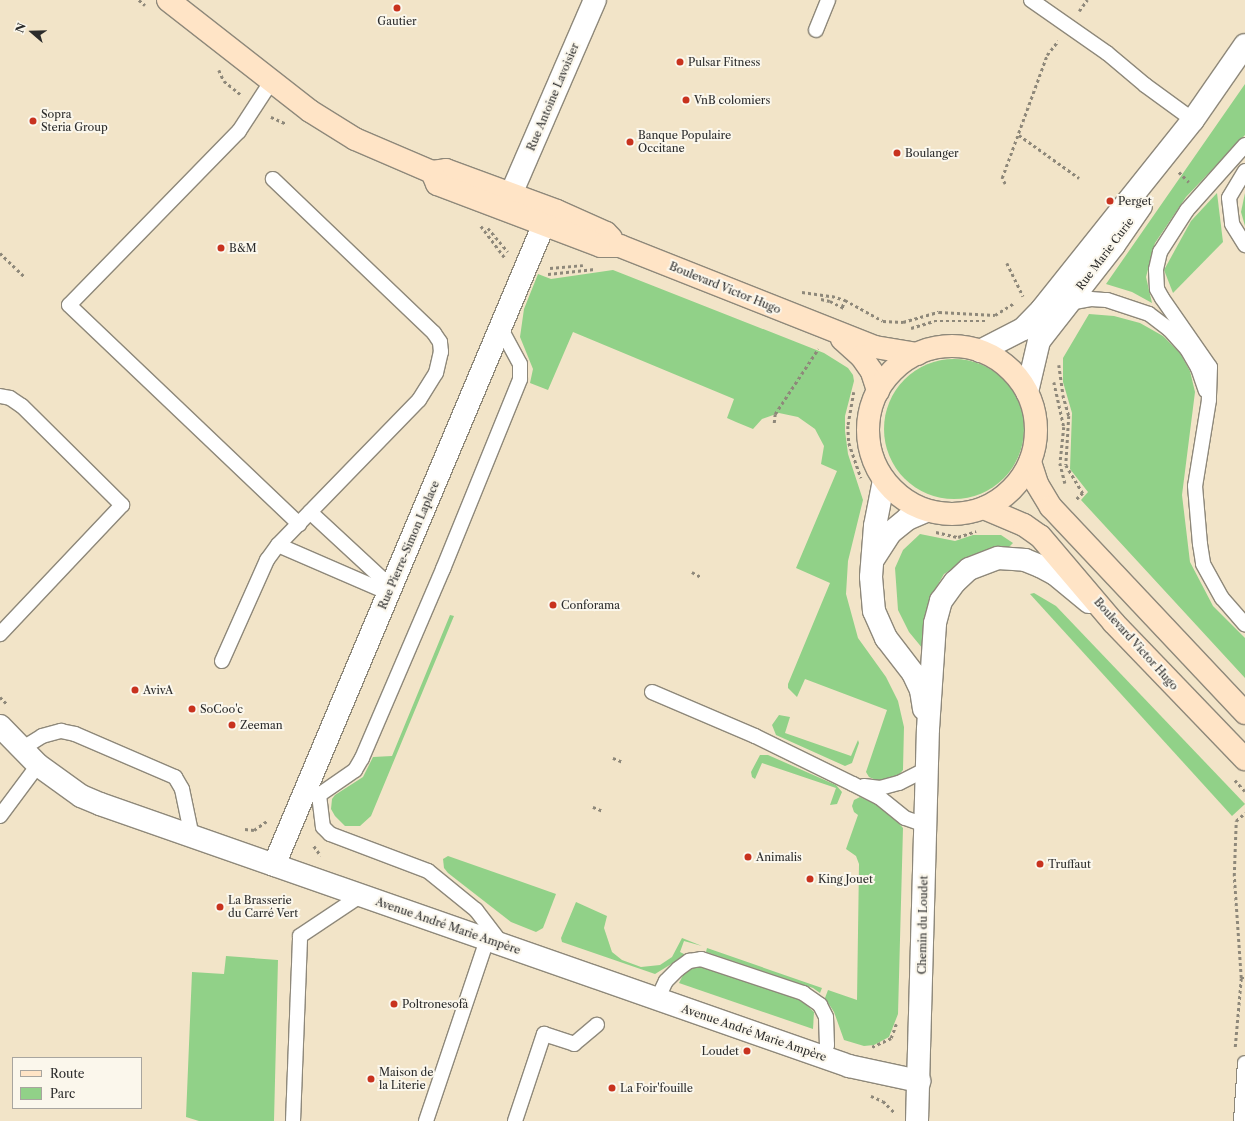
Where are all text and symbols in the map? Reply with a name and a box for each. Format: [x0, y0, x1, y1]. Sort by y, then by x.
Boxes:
marker: Gautier [392, 3, 402, 13]
north arrow [12, 12, 52, 52]
place label: Gautier [377, 14, 417, 28]
text: N [13, 21, 29, 35]
street label: Rue Antoine Lavoisier [524, 41, 582, 153]
place label: Pulsar Fitness [688, 55, 760, 69]
marker: Pulsar Fitness [675, 57, 685, 67]
place label: VnB colomiers [694, 93, 770, 107]
marker: VnB colomiers [681, 95, 691, 105]
place label: Sopra Steria Group [41, 108, 108, 134]
marker: Sopra Steria Group [28, 116, 38, 126]
place label: Banque Populaire Occitane [638, 129, 731, 155]
marker: Banque Populaire Occitane [625, 137, 635, 147]
place label: Boulanger [905, 146, 959, 160]
marker: Boulanger [892, 148, 902, 158]
place label: Perget [1118, 194, 1152, 208]
marker: Perget [1105, 196, 1115, 206]
street label: Rue Marie Curie [1073, 215, 1137, 293]
place label: B&M [229, 241, 257, 255]
marker: B&M [216, 243, 226, 253]
street label: Boulevard Victor Hugo [667, 259, 783, 317]
street label: Rue Pierre-Simon Laplace [376, 479, 442, 611]
street label: Boulevard Victor Hugo [1091, 595, 1181, 693]
place label: Conforama [561, 598, 620, 612]
marker: Conforama [548, 600, 558, 610]
place label: AvivA [143, 683, 173, 697]
marker: AvivA [130, 685, 140, 695]
place label: SoCoo'c [200, 702, 243, 716]
marker: SoCoo'c [187, 704, 197, 714]
place label: Zeeman [240, 718, 283, 732]
marker: Zeeman [227, 720, 237, 730]
place label: Animalis [756, 850, 802, 864]
marker: Animalis [743, 852, 753, 862]
place label: Truffaut [1048, 857, 1091, 871]
marker: Truffaut [1035, 859, 1045, 869]
place label: King Jouet [818, 872, 873, 886]
marker: King Jouet [805, 874, 815, 884]
street label: Chemin du Loudet [916, 875, 930, 975]
place label: La Brasserie du Carré Vert [228, 894, 299, 920]
street label: Avenue André Marie Ampère [373, 895, 523, 957]
marker: La Brasserie du Carré Vert [215, 902, 225, 912]
place label: Poltronesofà [402, 997, 468, 1011]
marker: Poltronesofà [389, 999, 399, 1009]
street label: Avenue André Marie Ampère [679, 1002, 829, 1064]
place label: Loudet [702, 1044, 739, 1058]
marker: Loudet [742, 1046, 752, 1056]
legend [12, 1057, 142, 1109]
text: Route [50, 1066, 84, 1081]
place label: Maison de la Literie [379, 1066, 433, 1092]
marker: Maison de la Literie [366, 1074, 376, 1084]
place label: La Foir'fouille [620, 1081, 693, 1095]
marker: La Foir'fouille [607, 1083, 617, 1093]
text: Parc [50, 1086, 75, 1101]

